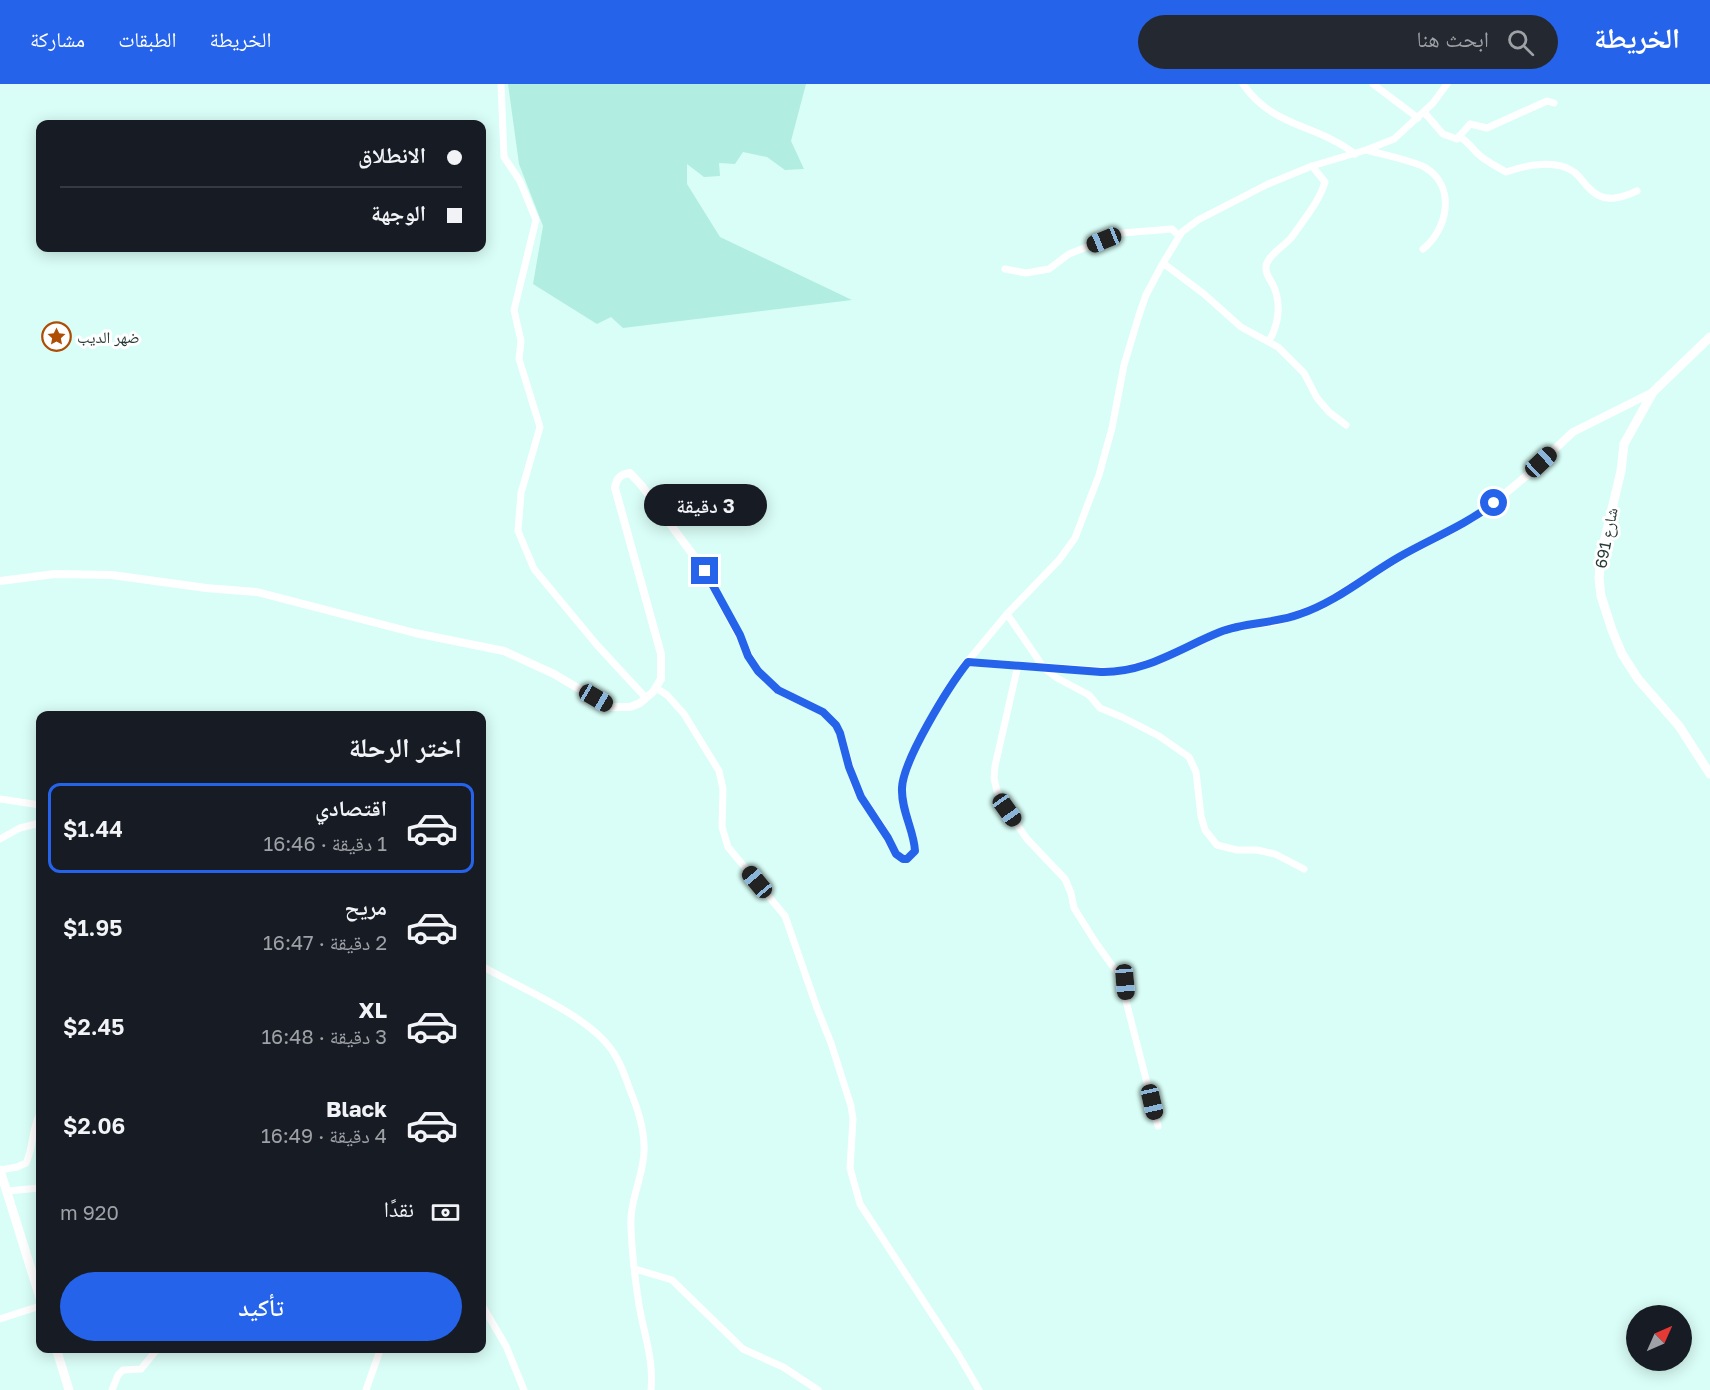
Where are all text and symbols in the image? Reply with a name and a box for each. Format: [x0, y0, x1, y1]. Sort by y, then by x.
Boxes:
search box [1138, 15, 1558, 69]
text: الخريطة [1594, 21, 1680, 54]
text: ابحث هنا [1417, 25, 1489, 52]
text: مشاركة [30, 26, 85, 52]
text: الطبقات [118, 26, 177, 52]
text: الخريطة [210, 26, 271, 52]
icon: search [1504, 26, 1537, 59]
text: الانطلاق [358, 141, 426, 168]
text: الوجهة [371, 199, 426, 226]
car [1084, 225, 1124, 255]
place icon: ضهر الديب [40, 321, 72, 353]
place label: ضهر الديب [77, 327, 139, 347]
car [1522, 443, 1560, 481]
callout: 3 دقيقة [644, 484, 766, 526]
route start [1480, 489, 1507, 516]
text: 3 دقيقة [676, 493, 735, 517]
street label: شارع 691 [1590, 506, 1623, 570]
route end [691, 557, 718, 584]
car [576, 681, 616, 715]
text: اختر الرحلة [349, 731, 462, 763]
car [989, 790, 1025, 830]
text: اقتصادي [315, 794, 387, 821]
icon: car [405, 801, 459, 855]
text: $1.44 [63, 815, 123, 842]
text: 1 دقيقة · 16:46 [264, 831, 387, 855]
car [739, 862, 775, 902]
text: مريح [344, 893, 387, 920]
icon: car [405, 900, 459, 954]
text: $1.95 [63, 914, 122, 941]
text: 2 دقيقة · 16:47 [263, 930, 387, 954]
car [1114, 963, 1136, 1001]
text: XL [359, 996, 387, 1023]
icon: car [405, 999, 459, 1053]
text: $2.45 [63, 1013, 125, 1040]
text: 3 دقيقة · 16:48 [261, 1024, 387, 1048]
car [1139, 1082, 1165, 1122]
text: Black [326, 1095, 387, 1122]
icon: car [405, 1098, 459, 1152]
text: $2.06 [63, 1112, 125, 1139]
text: 4 دقيقة · 16:49 [261, 1123, 387, 1147]
text: نقدًا [384, 1195, 414, 1222]
icon: cash [429, 1196, 462, 1229]
text: 920 m [60, 1200, 119, 1224]
button: تأكيد [60, 1272, 462, 1341]
north arrow [1626, 1305, 1692, 1371]
map controls [1626, 1305, 1692, 1371]

